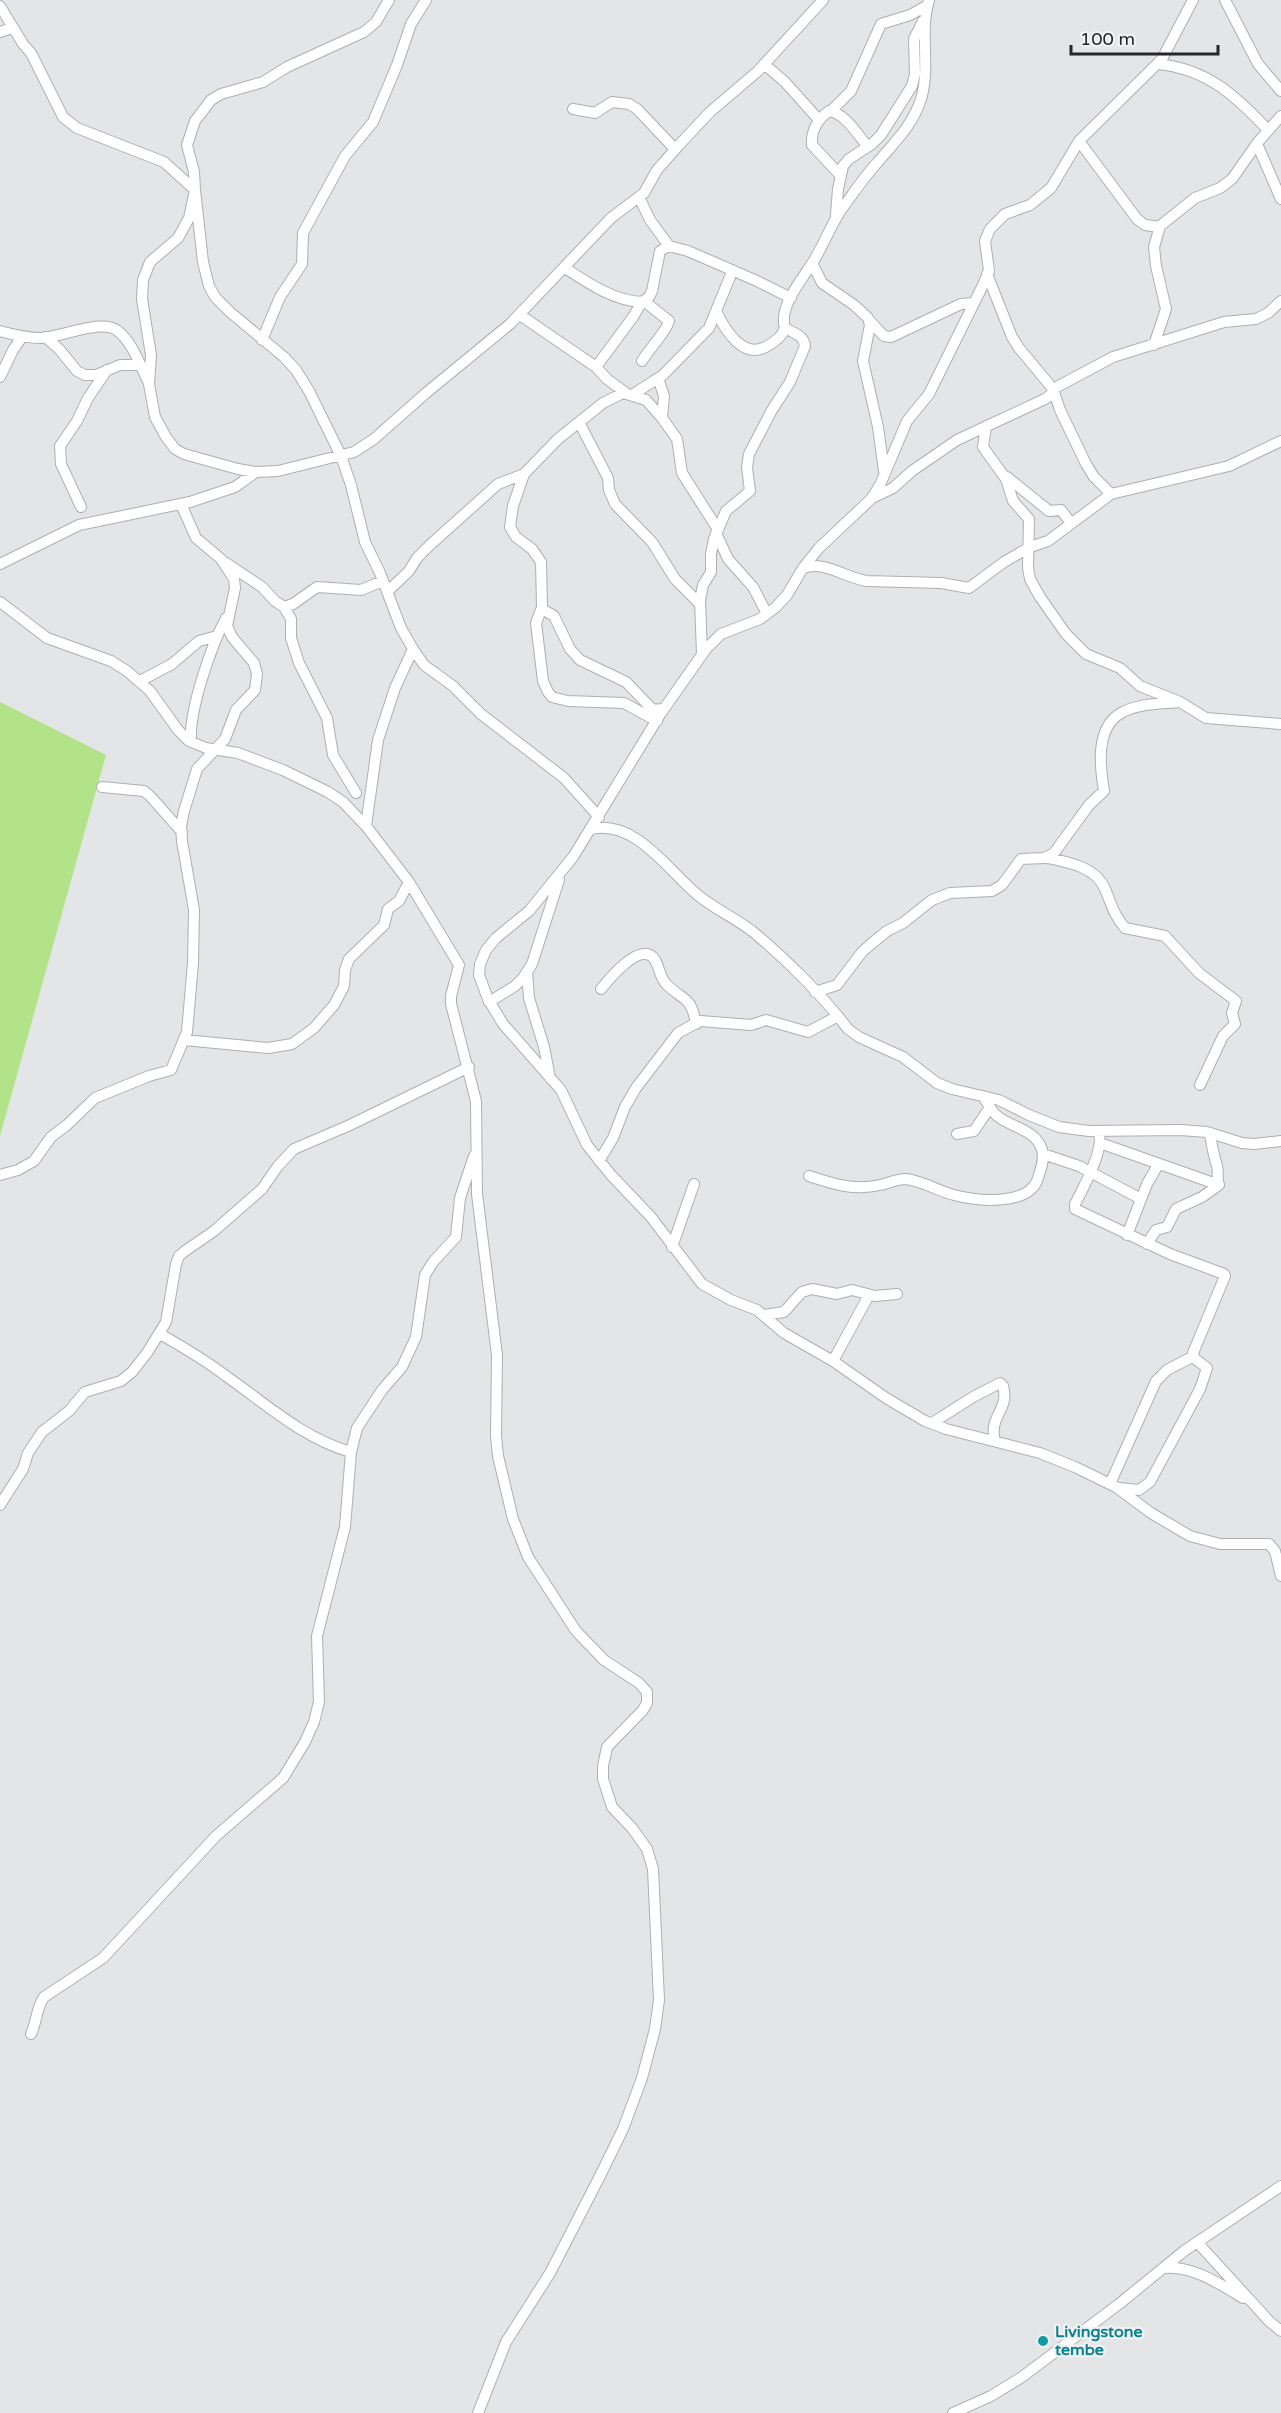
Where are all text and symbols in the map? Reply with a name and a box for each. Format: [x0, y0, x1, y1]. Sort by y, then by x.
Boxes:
scale bar [1071, 18, 1218, 56]
text: 100 m [1080, 28, 1135, 50]
place label: Livingstone tembe [1054, 2322, 1143, 2360]
marker: Livingstone tembe [1036, 2334, 1050, 2348]

